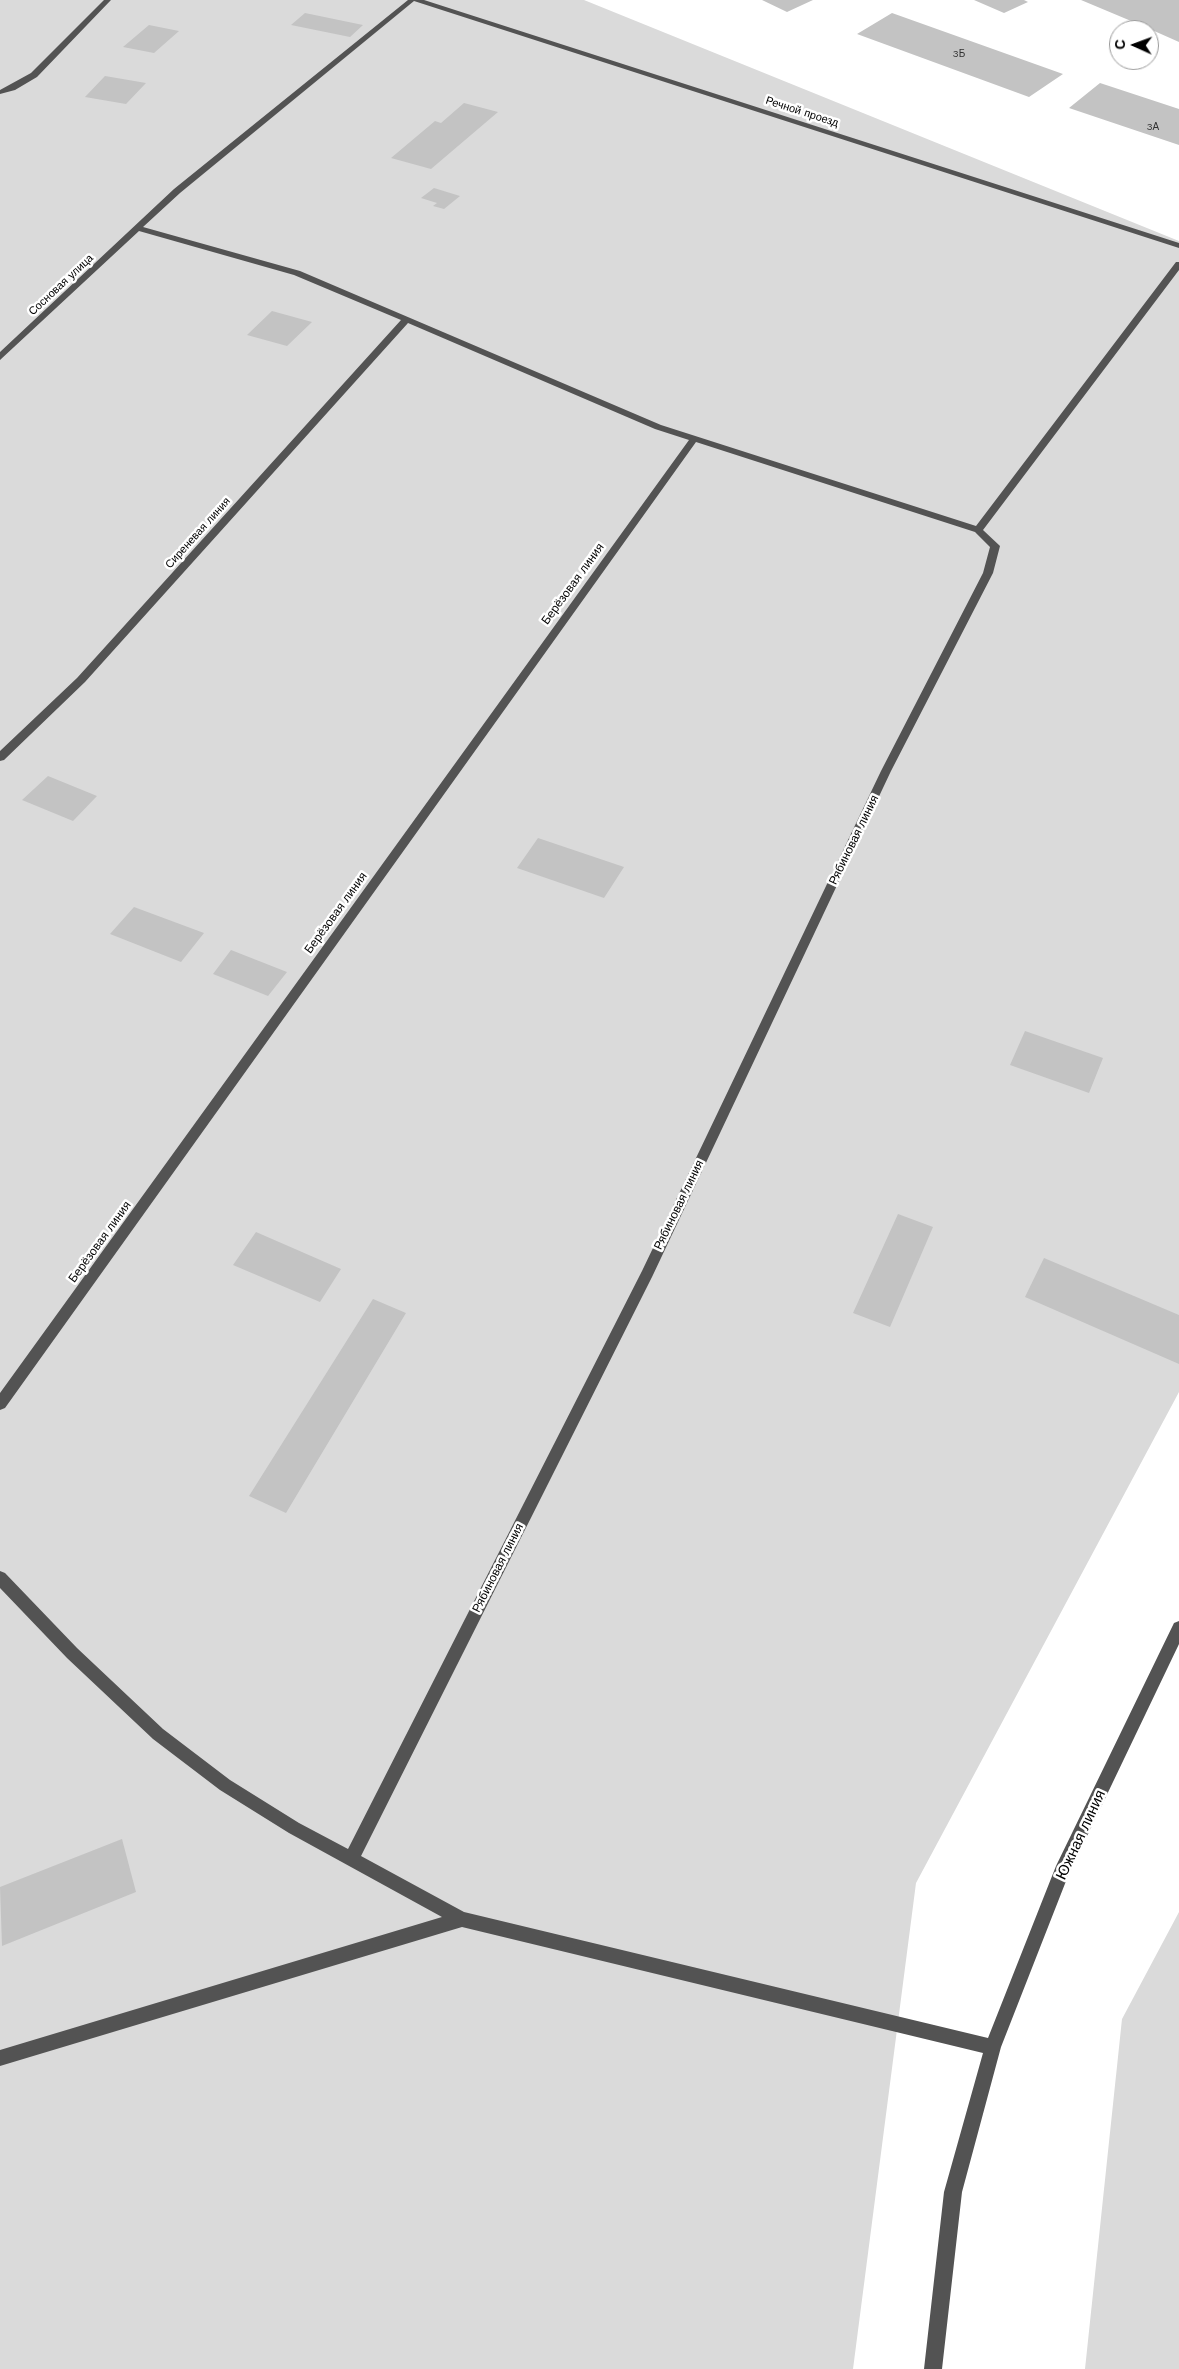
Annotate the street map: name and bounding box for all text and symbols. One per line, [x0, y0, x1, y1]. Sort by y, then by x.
north arrow [1109, 20, 1159, 70]
text: С [1112, 39, 1128, 50]
house number: 3Б [953, 48, 965, 60]
street label: Речной проезд [764, 94, 840, 130]
house number: 3А [1147, 121, 1159, 133]
street label: Сосновая улица [26, 252, 96, 318]
street label: Сиреневая линия [163, 495, 233, 571]
street label: Берёзовая линия [539, 541, 607, 627]
street label: Рябиновая линия [826, 793, 882, 887]
street label: Берёзовая линия [302, 870, 370, 956]
street label: Рябиновая линия [651, 1158, 707, 1252]
street label: Берёзовая линия [66, 1199, 134, 1285]
street label: Рябиновая линия [469, 1521, 527, 1615]
street label: Южная линия [1052, 1787, 1110, 1883]

